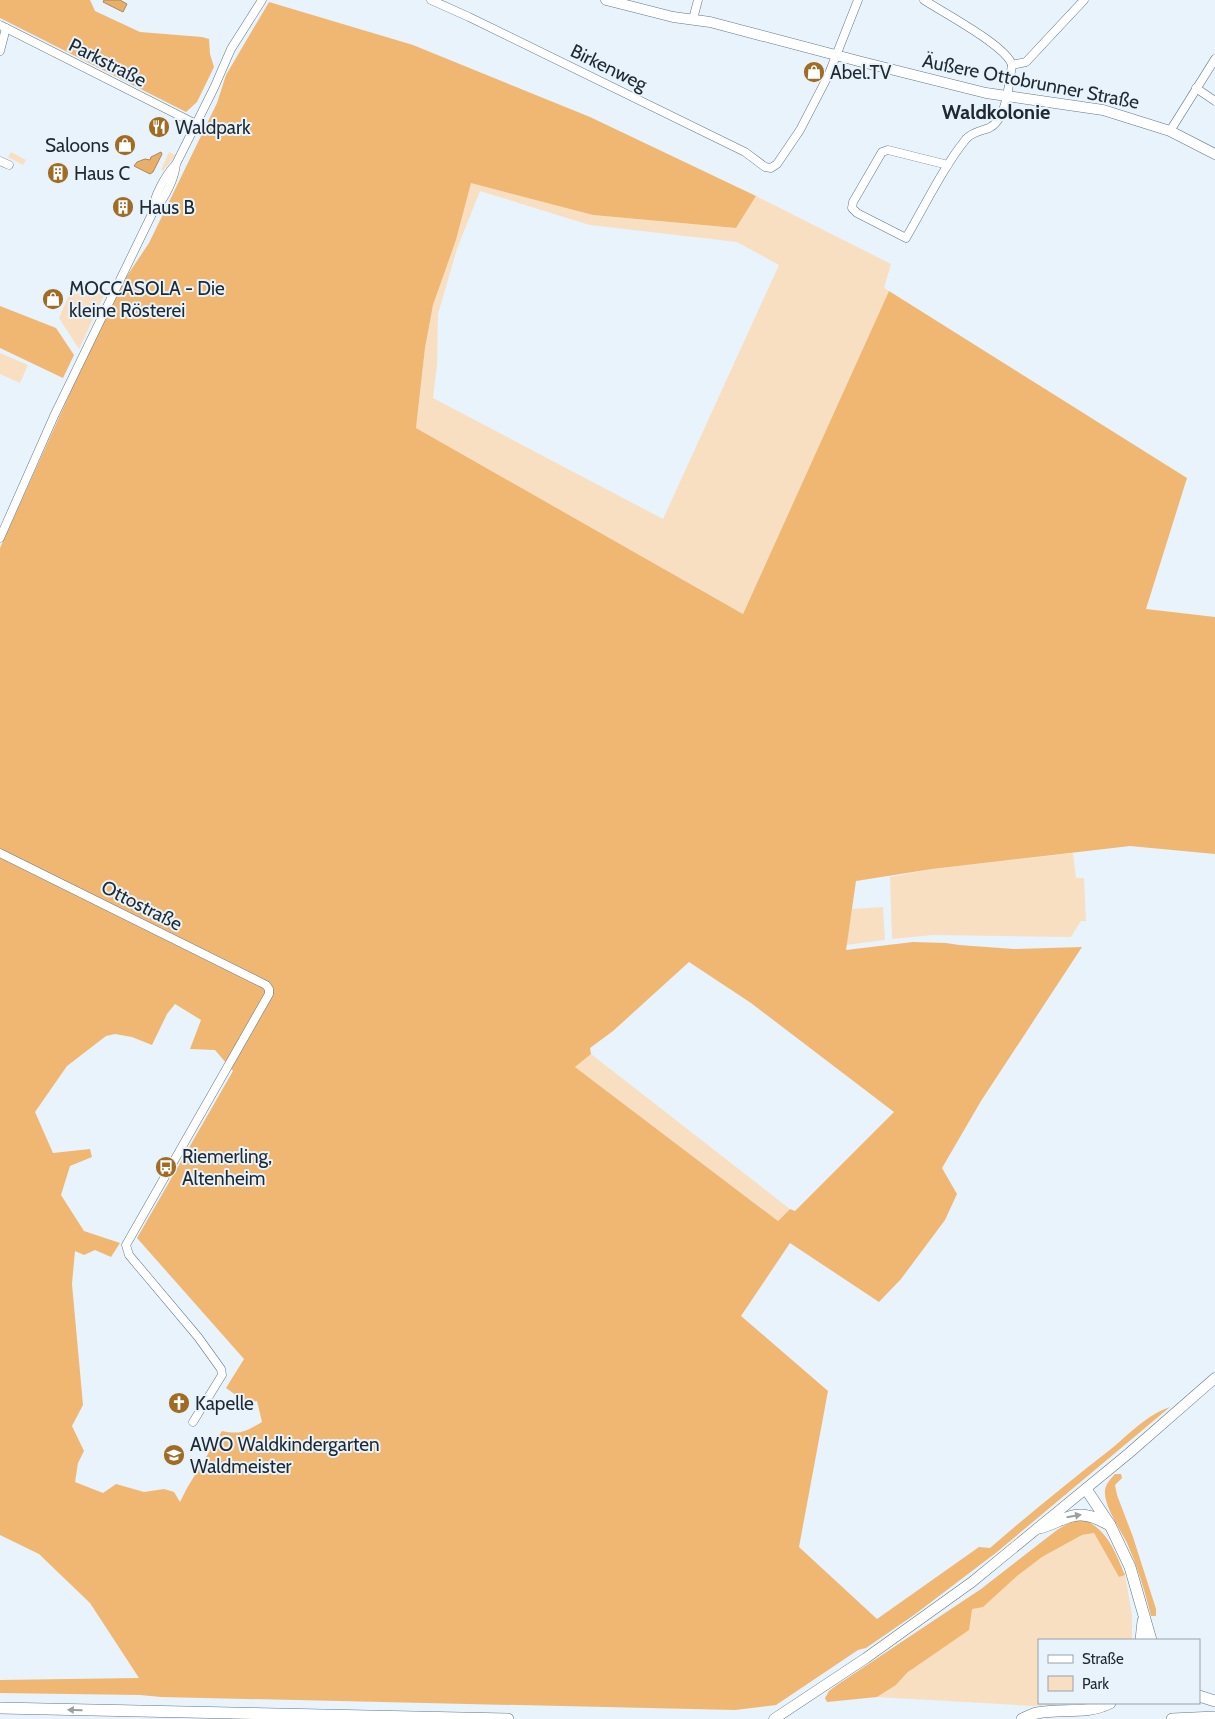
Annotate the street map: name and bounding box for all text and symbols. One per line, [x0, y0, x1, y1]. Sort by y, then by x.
street label: Parkstraße [65, 33, 151, 92]
street label: Birkenweg [567, 39, 651, 96]
street label: Äußere Ottobrunner Straße [921, 49, 1141, 114]
shop icon: Abel.TV [802, 60, 826, 84]
place label: Abel.TV [830, 61, 892, 84]
district label: Waldkolonie [942, 100, 1050, 124]
restaurant icon: Waldpark [147, 115, 171, 139]
place label: Waldpark [175, 116, 251, 139]
shop icon: Saloons [113, 133, 137, 157]
place label: Saloons [45, 134, 109, 157]
building icon: Haus C [46, 161, 70, 185]
place label: Haus C [74, 162, 130, 185]
building icon: Haus B [111, 195, 135, 219]
place label: Haus B [139, 196, 195, 219]
place label: MOCCASOLA - Die kleine Rösterei [69, 277, 225, 322]
shop icon: MOCCASOLA - Die kleine Rösterei [41, 287, 65, 311]
street label: Ottostraße [97, 875, 186, 936]
place label: Riemerling, Altenheim [182, 1145, 272, 1190]
bus stop icon: Riemerling, Altenheim [154, 1155, 178, 1179]
church icon: Kapelle [167, 1391, 191, 1415]
place label: Kapelle [195, 1392, 254, 1415]
place label: AWO Waldkindergarten Waldmeister [190, 1433, 380, 1478]
school or university icon: AWO Waldkindergarten Waldmeister [162, 1443, 186, 1467]
one-way arrow [1067, 1512, 1083, 1520]
legend [1038, 1639, 1200, 1704]
text: Straße [1082, 1650, 1124, 1668]
text: Park [1082, 1675, 1109, 1693]
one-way arrow [66, 1705, 82, 1713]

